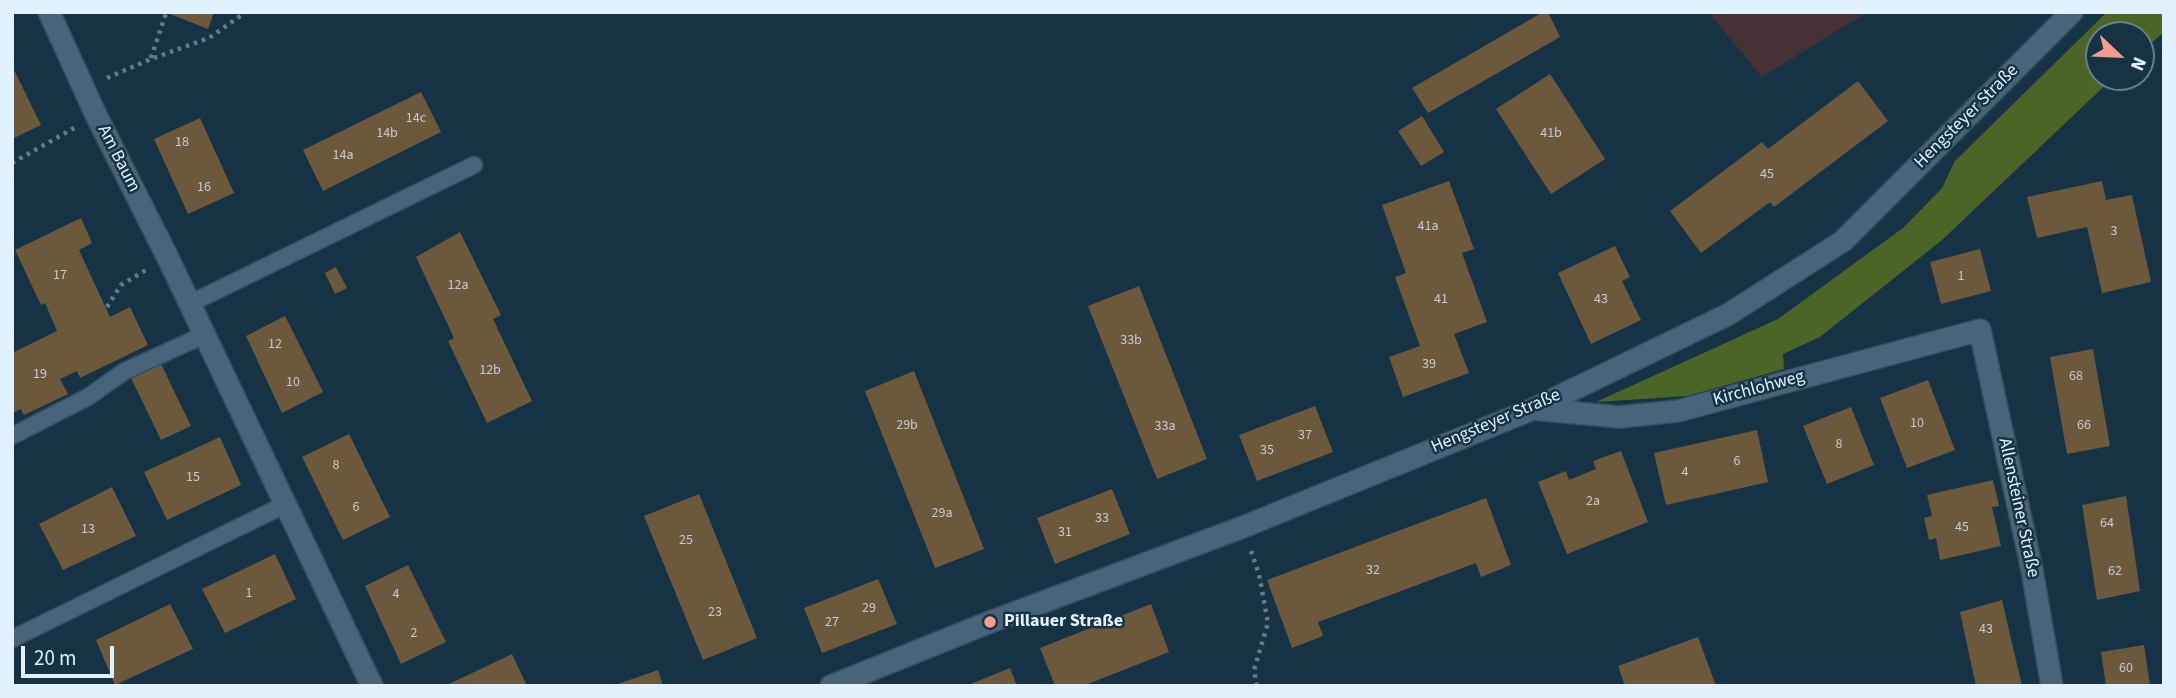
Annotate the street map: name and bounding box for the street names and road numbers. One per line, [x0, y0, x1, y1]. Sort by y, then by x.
street label: Hengsteyer Straße [1911, 61, 2023, 173]
street label: Am Baum [92, 122, 144, 196]
street label: Kirchlohweg [1711, 366, 1807, 412]
street label: Hengsteyer Straße [1428, 385, 1564, 459]
street label: Allensteiner Straße [1993, 436, 2043, 580]

